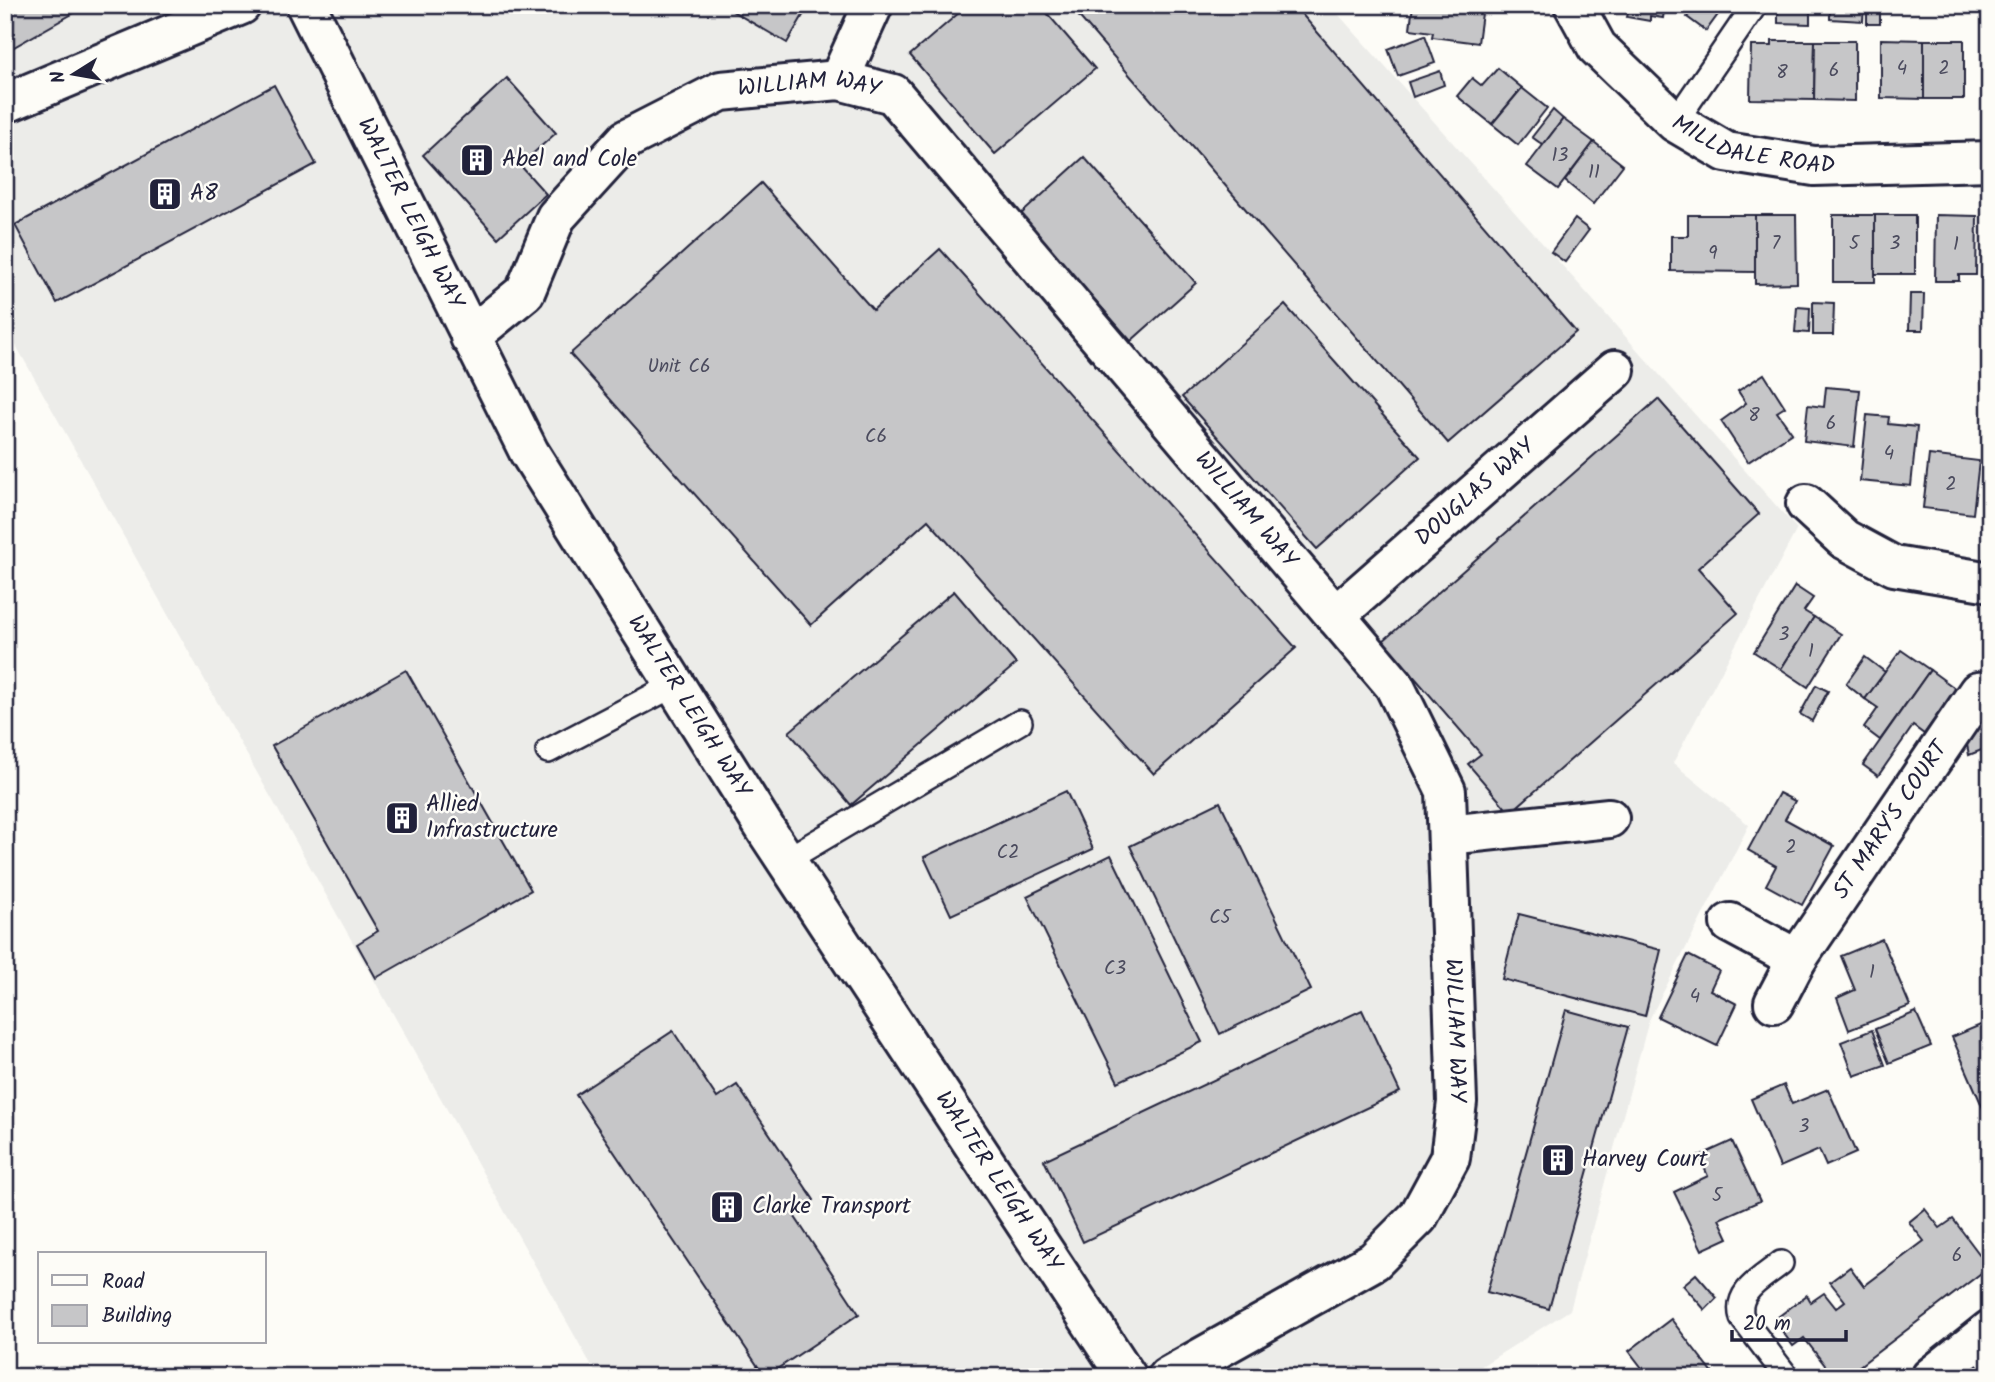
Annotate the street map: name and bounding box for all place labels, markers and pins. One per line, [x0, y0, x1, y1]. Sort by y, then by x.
building icon: Abel and Cole [458, 141, 496, 179]
place label: Abel and Cole [502, 142, 637, 178]
building icon: A8 [146, 175, 184, 213]
place label: A8 [190, 176, 218, 212]
place label: Allied Infrastructure [426, 787, 558, 849]
building icon: Allied Infrastructure [383, 799, 421, 837]
building icon: Harvey Court [1539, 1141, 1577, 1179]
place label: Harvey Court [1582, 1142, 1709, 1178]
building icon: Clarke Transport [708, 1188, 746, 1226]
place label: Clarke Transport [752, 1189, 912, 1225]

